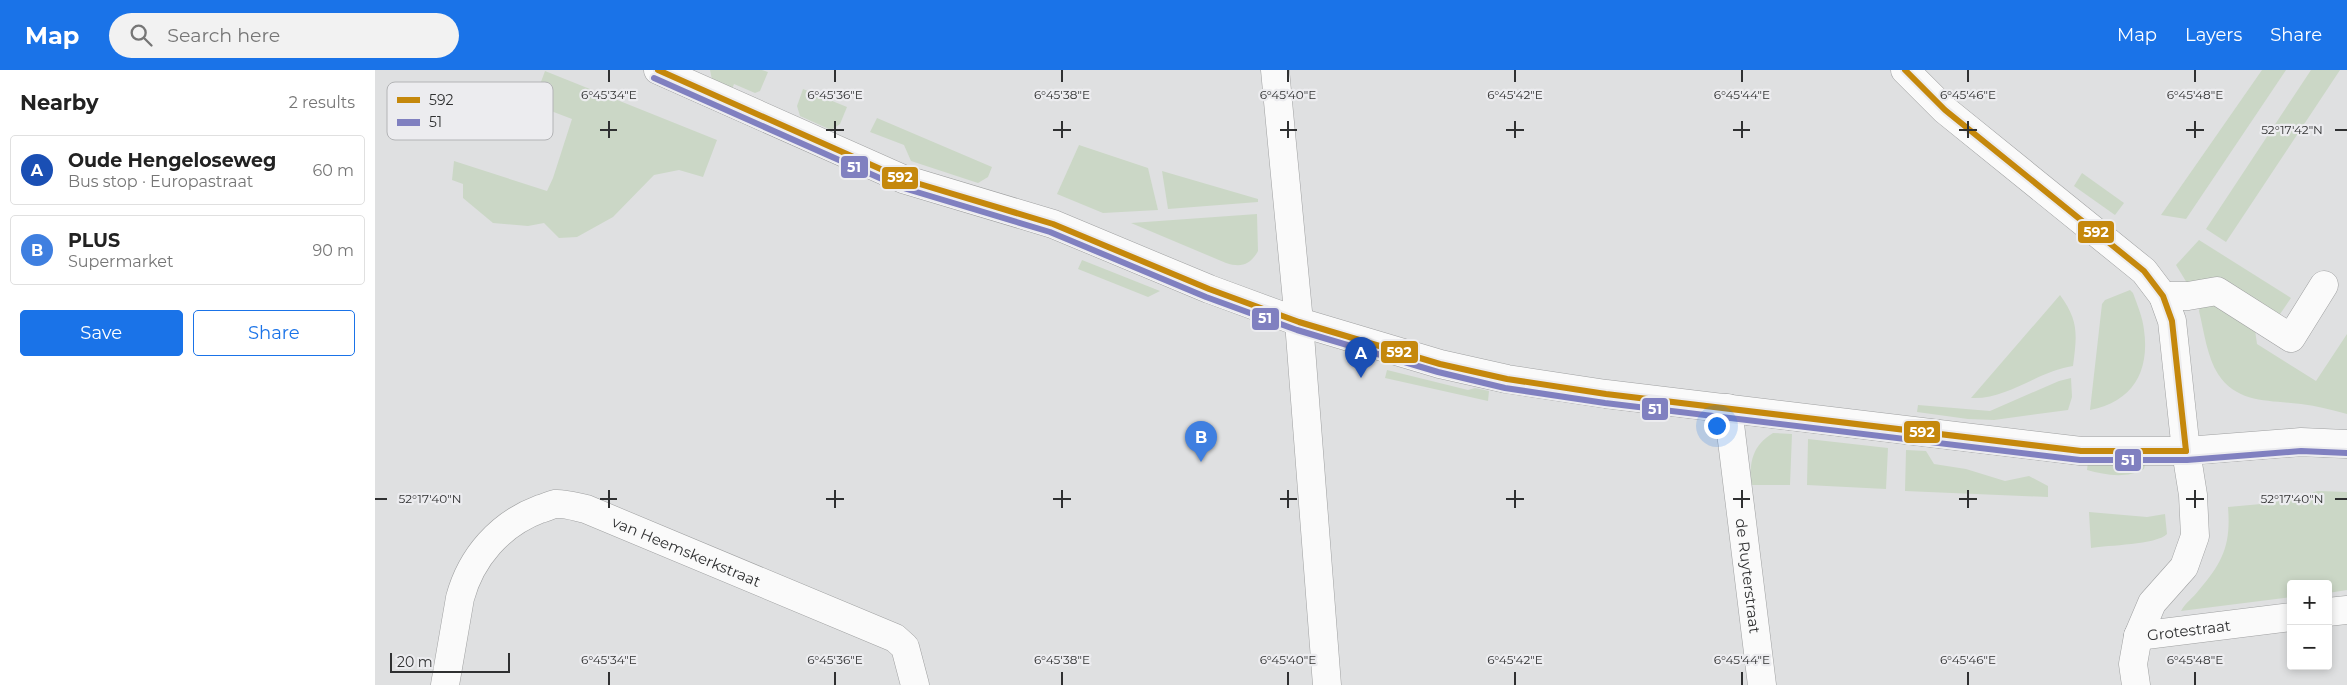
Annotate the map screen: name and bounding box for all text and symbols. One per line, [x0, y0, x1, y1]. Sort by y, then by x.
search box [109, 13, 459, 58]
text: Map [25, 21, 79, 50]
icon: search [127, 21, 155, 49]
text: Search here [167, 24, 280, 47]
text: Map [2117, 24, 2157, 46]
text: Layers [2185, 24, 2242, 46]
text: Share [2270, 24, 2322, 46]
legend [387, 82, 553, 140]
text: 6°45'34"E [581, 87, 637, 102]
text: 6°45'36"E [807, 87, 863, 102]
text: 6°45'38"E [1034, 87, 1090, 102]
text: 6°45'40"E [1260, 87, 1316, 102]
text: 6°45'42"E [1487, 87, 1543, 102]
text: 6°45'44"E [1714, 87, 1770, 102]
text: 6°45'46"E [1940, 87, 1996, 102]
text: 6°45'48"E [2167, 87, 2223, 102]
text: Nearby [20, 90, 99, 115]
text: 592 [429, 91, 453, 109]
text: 2 results [289, 93, 355, 112]
text: 51 [429, 113, 442, 131]
text: 52°17'42"N [2261, 122, 2323, 137]
text: Oude Hengeloseweg [68, 149, 276, 172]
line badge: 51 [840, 155, 869, 179]
text: 51 [847, 158, 861, 176]
text: A [31, 161, 43, 180]
text: 60 m [312, 161, 354, 180]
line badge: 592 [881, 166, 919, 190]
text: 592 [887, 168, 913, 186]
text: Bus stop · Europastraat [68, 172, 253, 191]
line badge: 592 [2077, 220, 2115, 244]
text: 592 [2083, 223, 2109, 241]
text: PLUS [68, 229, 120, 252]
text: B [31, 241, 43, 260]
text: 90 m [312, 241, 354, 260]
text: Supermarket [68, 252, 174, 271]
line badge: 51 [1251, 307, 1280, 331]
text: 51 [1258, 309, 1272, 327]
button: Save [20, 310, 183, 356]
button: Share [193, 310, 355, 356]
pin: A [1345, 337, 1377, 378]
line badge: 592 [1380, 340, 1419, 364]
text: 592 [1386, 343, 1412, 361]
line badge: 51 [1641, 397, 1669, 421]
text: 51 [1648, 400, 1662, 418]
your location [1704, 413, 1730, 439]
line badge: 592 [1903, 420, 1941, 444]
pin: B [1185, 421, 1217, 462]
text: 592 [1909, 423, 1935, 441]
line badge: 51 [2114, 448, 2142, 472]
text: 51 [2121, 451, 2135, 469]
text: 52°17'40"N [399, 491, 462, 506]
text: 52°17'40"N [2261, 491, 2324, 506]
street label: van Heemskerkstraat [609, 512, 764, 590]
street label: de Ruyterstraat [1732, 517, 1765, 634]
map controls [2287, 580, 2332, 670]
button: + [2287, 580, 2332, 625]
street label: Grotestraat [2146, 615, 2232, 644]
button: − [2287, 625, 2332, 670]
scale bar [390, 650, 510, 673]
text: 6°45'34"E [581, 652, 637, 667]
text: 6°45'36"E [807, 652, 863, 667]
text: 6°45'38"E [1034, 652, 1090, 667]
text: 6°45'40"E [1260, 652, 1316, 667]
text: 6°45'42"E [1487, 652, 1543, 667]
text: 6°45'44"E [1714, 652, 1770, 667]
text: 6°45'46"E [1940, 652, 1996, 667]
text: 6°45'48"E [2167, 652, 2223, 667]
text: 20 m [397, 653, 433, 671]

